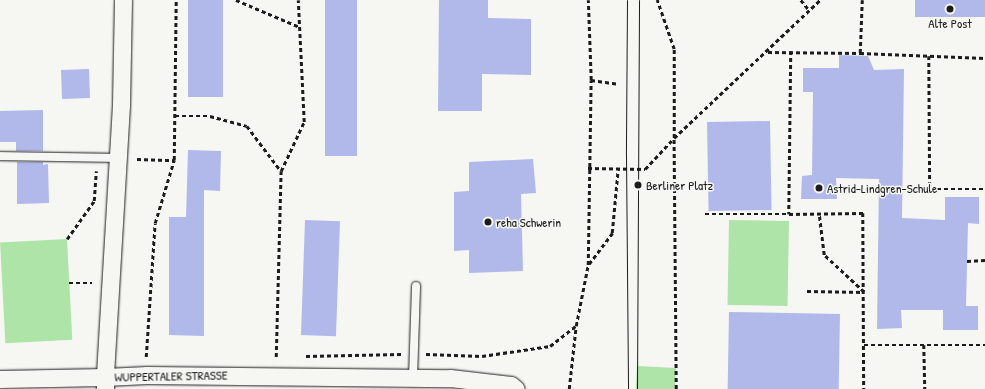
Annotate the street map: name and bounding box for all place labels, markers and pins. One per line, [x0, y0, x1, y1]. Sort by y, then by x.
marker: Alte Post [945, 4, 955, 14]
place label: Alte Post [928, 15, 972, 31]
place label: Berliner Platz [646, 177, 713, 193]
marker: Berliner Platz [633, 180, 643, 190]
place label: Astrid-Lindgren-Schule [827, 180, 937, 196]
marker: Astrid-Lindgren-Schule [814, 183, 824, 193]
place label: reha Schwerin [496, 214, 561, 230]
marker: reha Schwerin [483, 217, 493, 227]

